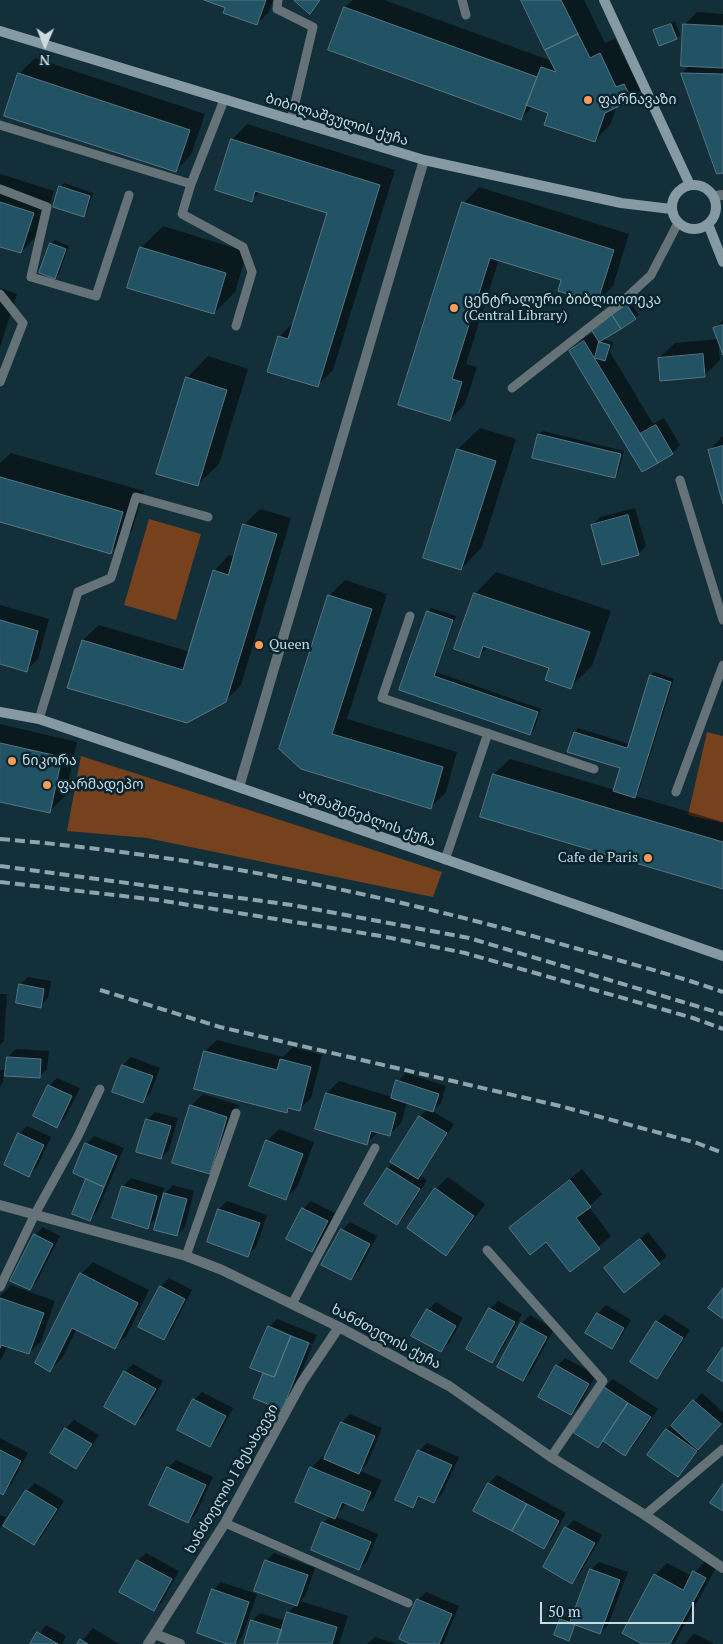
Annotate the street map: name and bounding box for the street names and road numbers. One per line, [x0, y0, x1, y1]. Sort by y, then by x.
street label: ბიბილაშვულის ქუჩა [263, 90, 411, 150]
street label: აღმაშენებლის ქუჩა [296, 785, 438, 851]
street label: ხანძთელის ქუჩა [328, 1301, 444, 1373]
street label: ხანძთელის I შესახვევი [182, 1401, 282, 1557]

